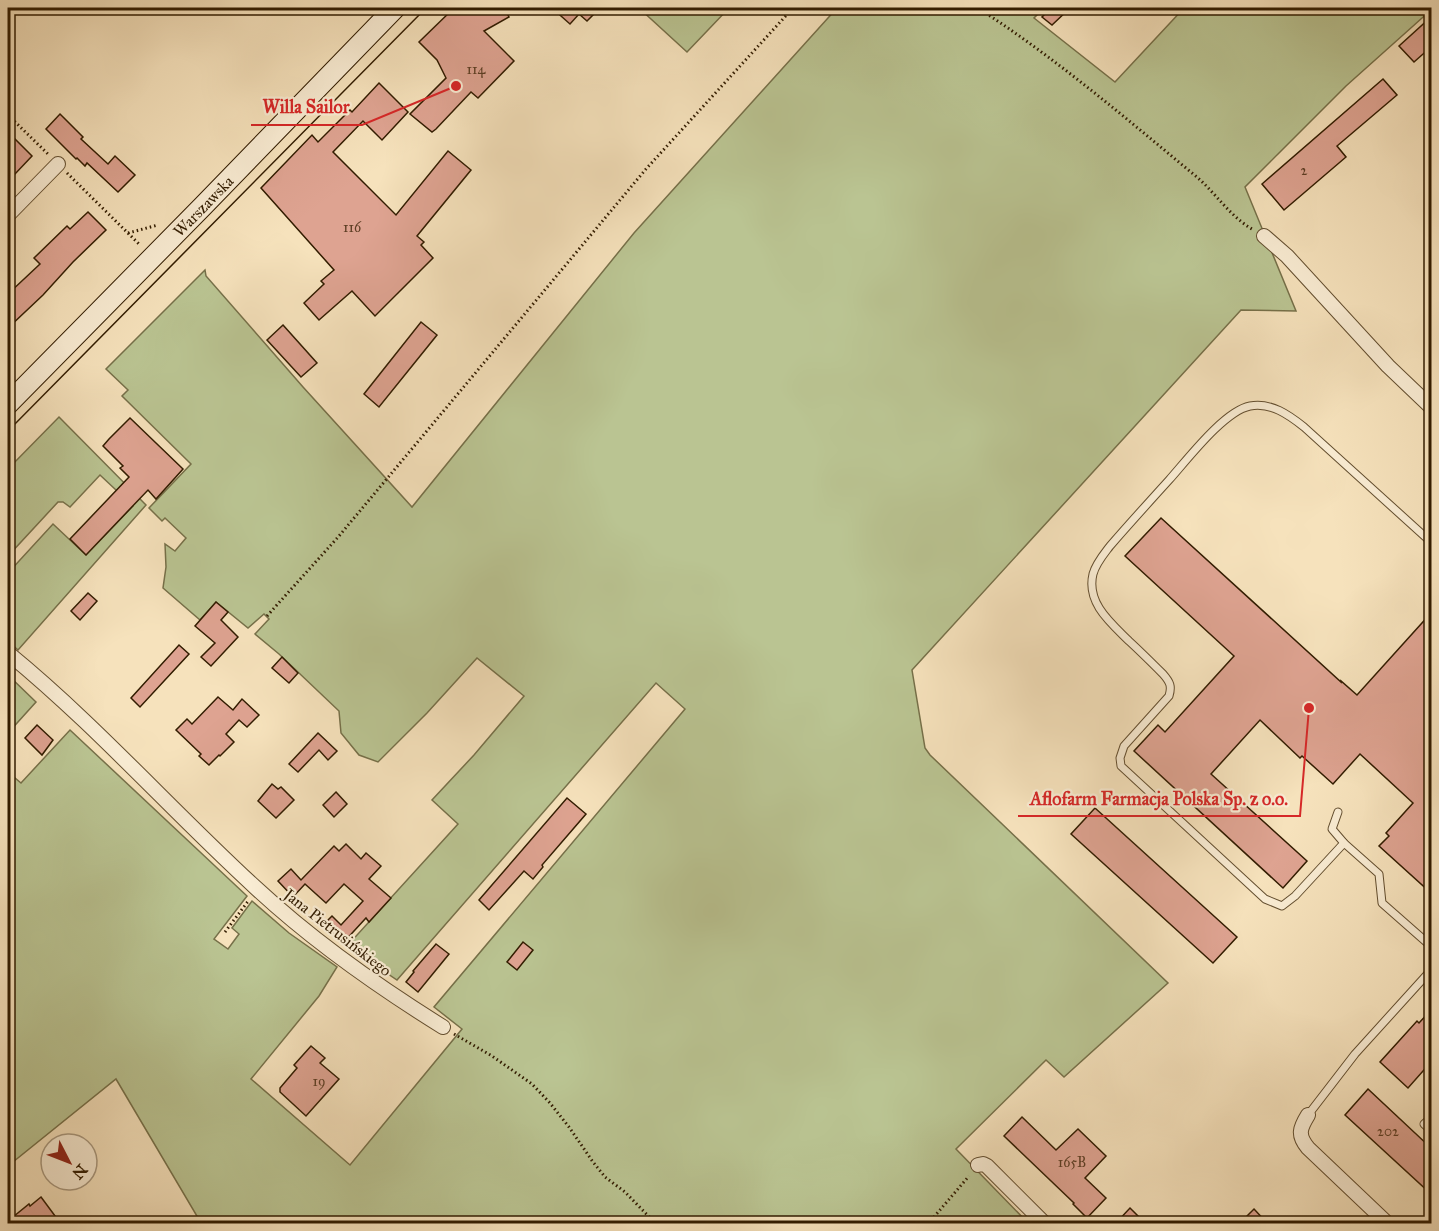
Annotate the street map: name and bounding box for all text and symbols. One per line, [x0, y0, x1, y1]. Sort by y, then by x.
house number: 114 [467, 61, 487, 78]
callout: Willa Sailor [251, 89, 362, 125]
text: Willa Sailor [263, 96, 351, 118]
house number: 2 [1301, 162, 1308, 179]
street label: Warszawska [169, 172, 237, 241]
house number: 116 [343, 219, 362, 236]
callout: Aflofarm Farmacja Polska Sp. z o.o. [1018, 780, 1300, 816]
text: Aflofarm Farmacja Polska Sp. z o.o. [1029, 788, 1288, 811]
street label: Jana Pietrusińskiego [278, 883, 395, 981]
house number: 19 [313, 1073, 325, 1090]
house number: 202 [1377, 1123, 1399, 1140]
north arrow [39, 1132, 99, 1192]
house number: 165B [1058, 1154, 1086, 1171]
text: N [68, 1160, 91, 1183]

